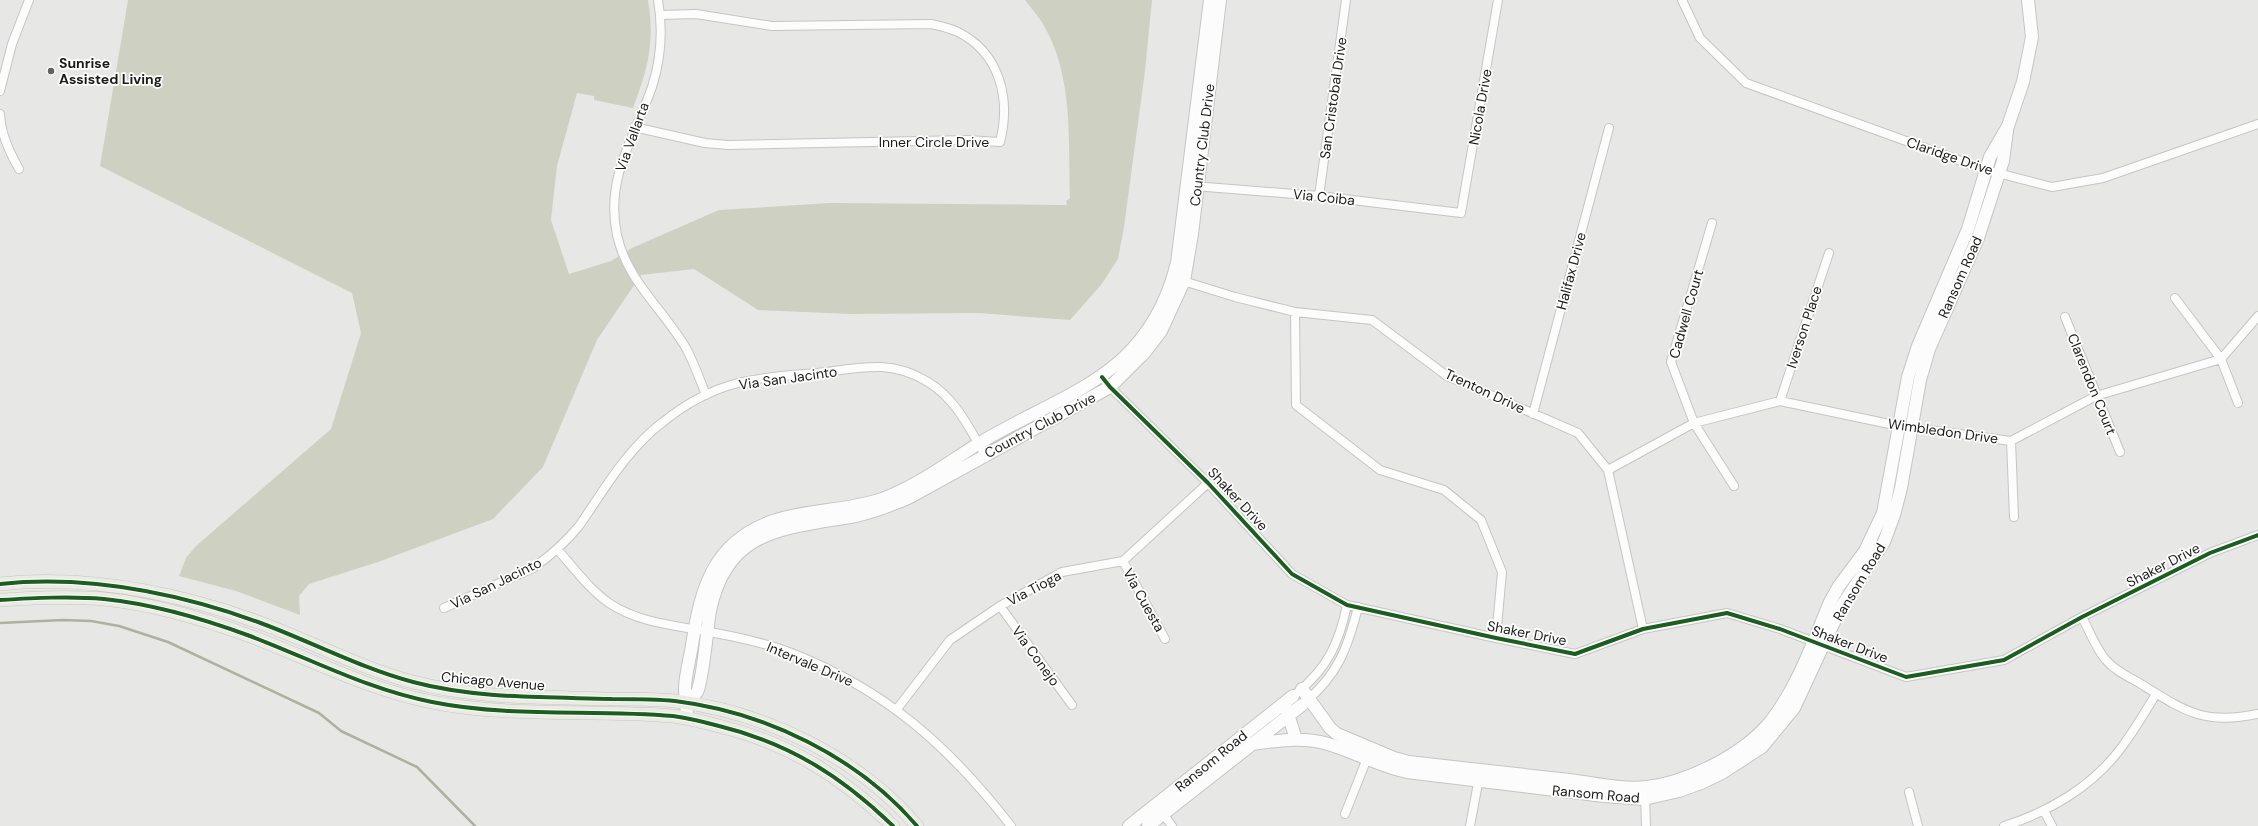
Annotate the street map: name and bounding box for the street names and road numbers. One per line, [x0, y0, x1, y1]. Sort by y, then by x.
street label: San Cristobal Drive [1316, 36, 1350, 160]
street label: Nicola Drive [1464, 68, 1496, 146]
street label: Country Club Drive [1186, 83, 1218, 207]
street label: Via Vallarta [611, 100, 653, 174]
street label: Inner Circle Drive [879, 133, 989, 151]
street label: Claridge Drive [1904, 133, 1996, 179]
street label: Via Coiba [1292, 185, 1356, 209]
street label: Halifax Drive [1552, 230, 1590, 312]
street label: Ransom Road [1934, 233, 1986, 321]
street label: Cadwell Court [1665, 267, 1707, 361]
street label: Iverson Place [1782, 284, 1826, 370]
street label: Clarendon Court [2064, 331, 2120, 437]
street label: Via San Jacinto [738, 362, 838, 394]
street label: Trenton Drive [1442, 365, 1528, 417]
street label: Country Club Drive [981, 388, 1099, 462]
street label: Wimbledon Drive [1887, 414, 1999, 448]
street label: Shaker Drive [1204, 463, 1272, 535]
street label: Shaker Drive [2123, 539, 2203, 591]
street label: Ransom Road [1829, 540, 1889, 624]
street label: Via San Jacinto [447, 553, 545, 613]
street label: Via Cuesta [1119, 565, 1169, 635]
street label: Via Tioga [1004, 566, 1064, 610]
street label: Shaker Drive [1486, 616, 1568, 650]
street label: Shaker Drive [1809, 621, 1891, 667]
street label: Via Conejo [1008, 622, 1064, 690]
street label: Intervale Drive [764, 638, 856, 690]
street label: Chicago Avenue [440, 667, 546, 695]
street label: Ransom Road [1171, 726, 1251, 796]
street label: Ransom Road [1551, 781, 1641, 807]

